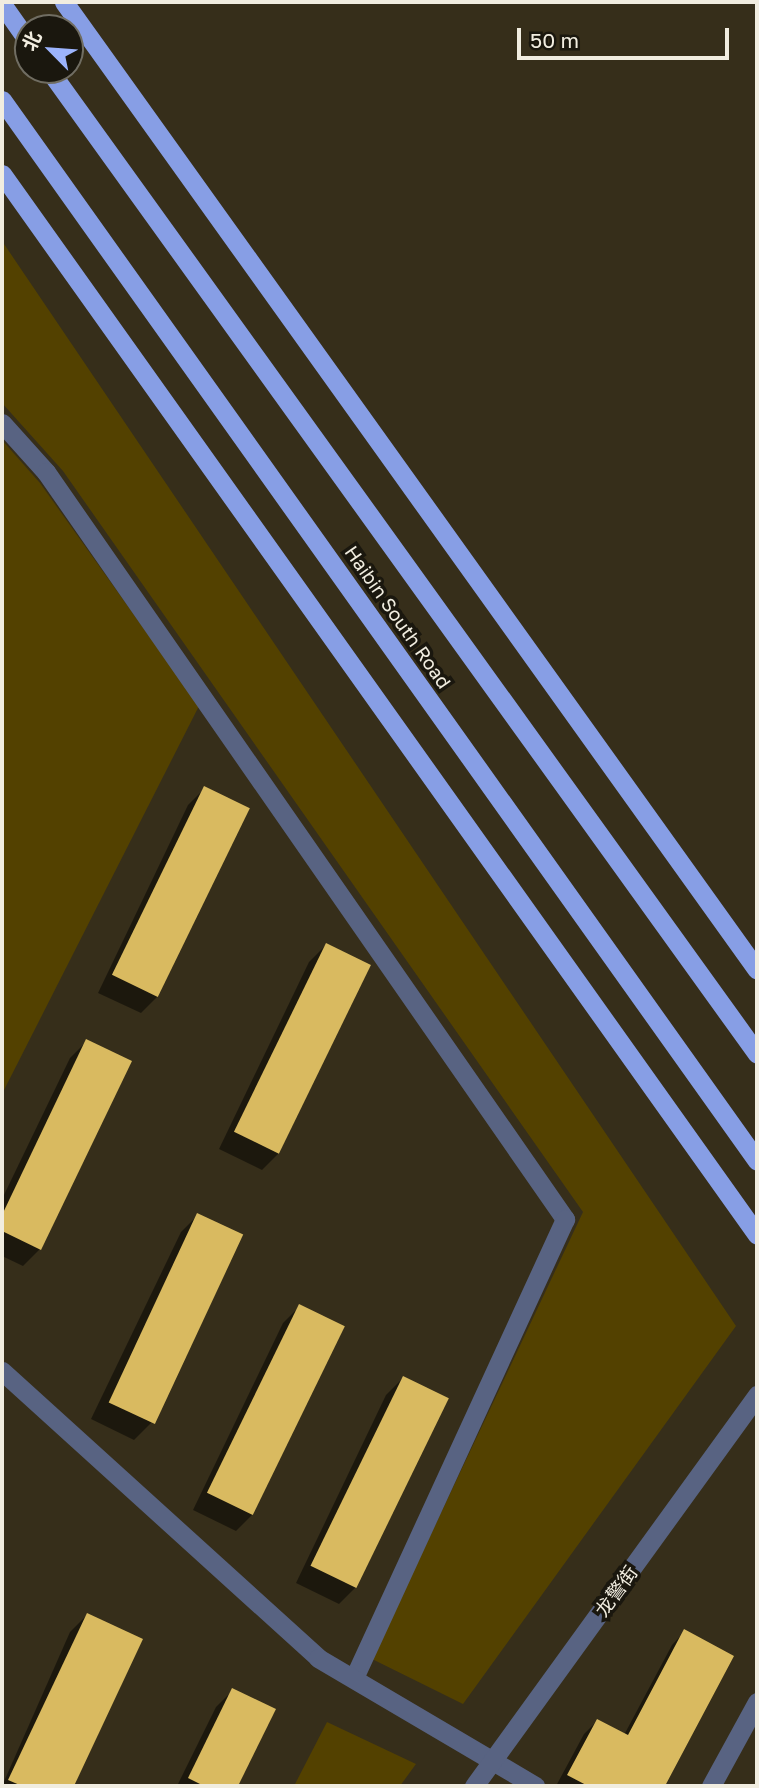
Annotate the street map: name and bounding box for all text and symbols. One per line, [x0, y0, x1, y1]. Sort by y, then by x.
north arrow [14, 14, 84, 84]
scale bar [521, 14, 733, 58]
text: 北 [17, 27, 46, 54]
text: 50 m [530, 27, 579, 53]
street label: Haibin South Road [340, 541, 456, 693]
street label: 龙警街 [590, 1561, 642, 1621]

